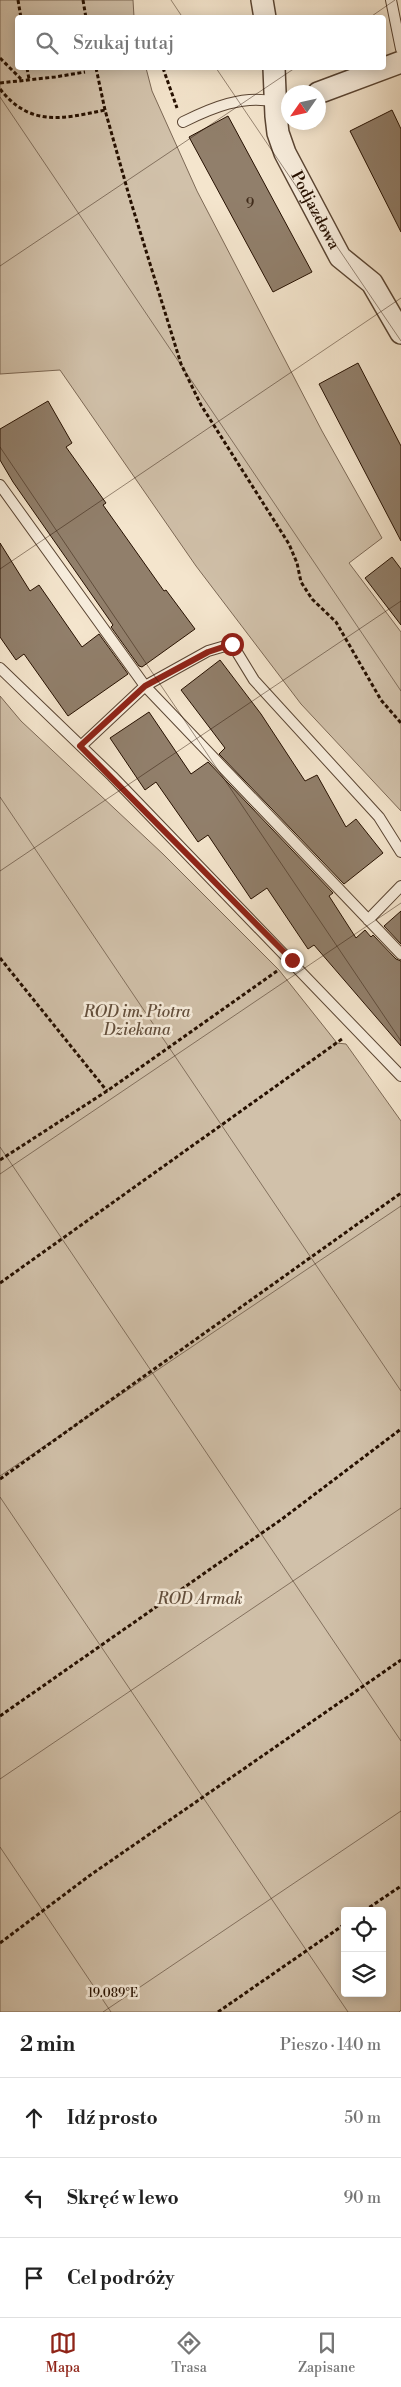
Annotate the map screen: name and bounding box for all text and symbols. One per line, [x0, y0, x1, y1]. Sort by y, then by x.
search box [15, 15, 386, 70]
icon: search [33, 29, 61, 57]
text: Szukaj tutaj [73, 31, 174, 55]
north arrow [281, 85, 326, 130]
street label: Podjazdowa [286, 167, 345, 254]
house number: 9 [246, 195, 254, 213]
route start [221, 633, 244, 656]
route end [281, 949, 304, 972]
park label: ROD im. Piotra Dziekana [83, 1002, 191, 1040]
park label: ROD Armak [156, 1589, 243, 1609]
map controls [341, 1907, 386, 1997]
button: locate [341, 1907, 386, 1952]
button: layers [341, 1952, 386, 1997]
text: 19.089°E [88, 1986, 138, 2001]
text: 2 min [20, 2032, 75, 2058]
text: Pieszo · 140 m [280, 2035, 381, 2055]
icon: ahead [20, 2104, 48, 2132]
text: Idź prosto [67, 2106, 158, 2130]
text: 50 m [344, 2108, 381, 2128]
icon: left [20, 2184, 48, 2212]
text: Skręć w lewo [67, 2186, 179, 2210]
text: 90 m [343, 2188, 381, 2208]
icon: arrive [20, 2264, 48, 2292]
text: Cel podróży [67, 2266, 174, 2290]
tab: Mapa [46, 2329, 80, 2377]
tab: Trasa [171, 2329, 207, 2377]
tab: Zapisane [298, 2329, 355, 2377]

